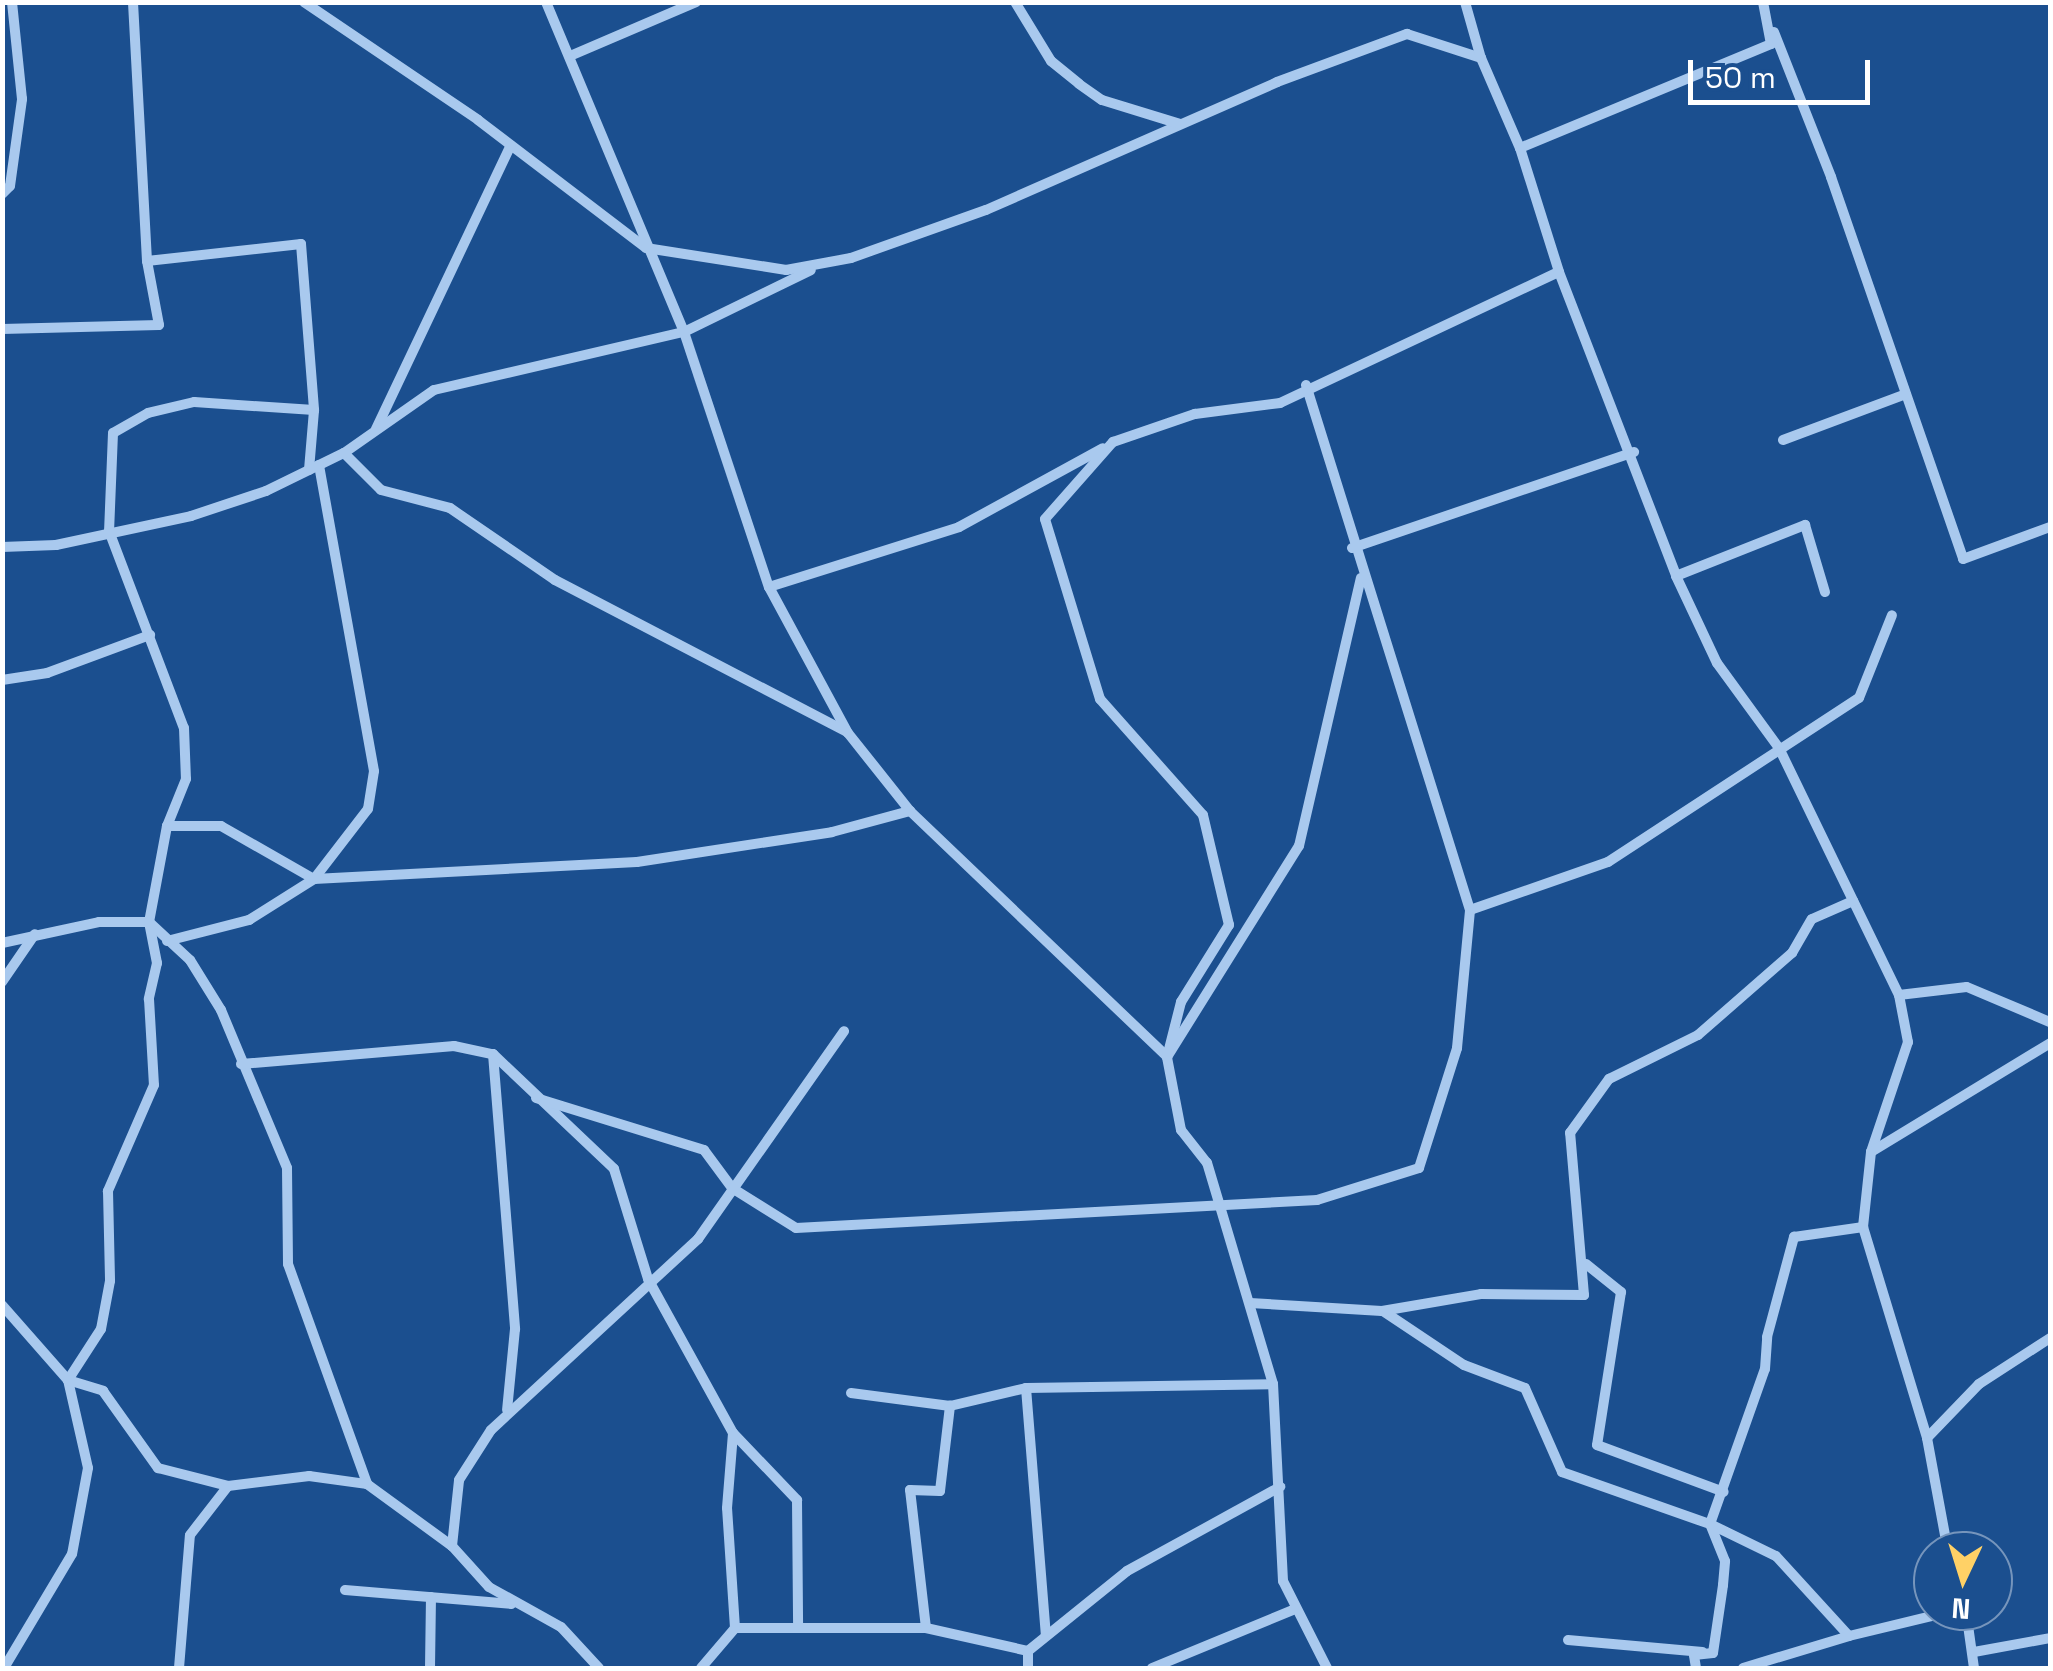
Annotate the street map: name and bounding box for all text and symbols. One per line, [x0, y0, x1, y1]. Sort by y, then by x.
scale bar [1693, 40, 1876, 102]
text: 50 m [1705, 58, 1776, 97]
north arrow [1913, 1531, 2013, 1631]
text: N [1950, 1590, 1972, 1628]

